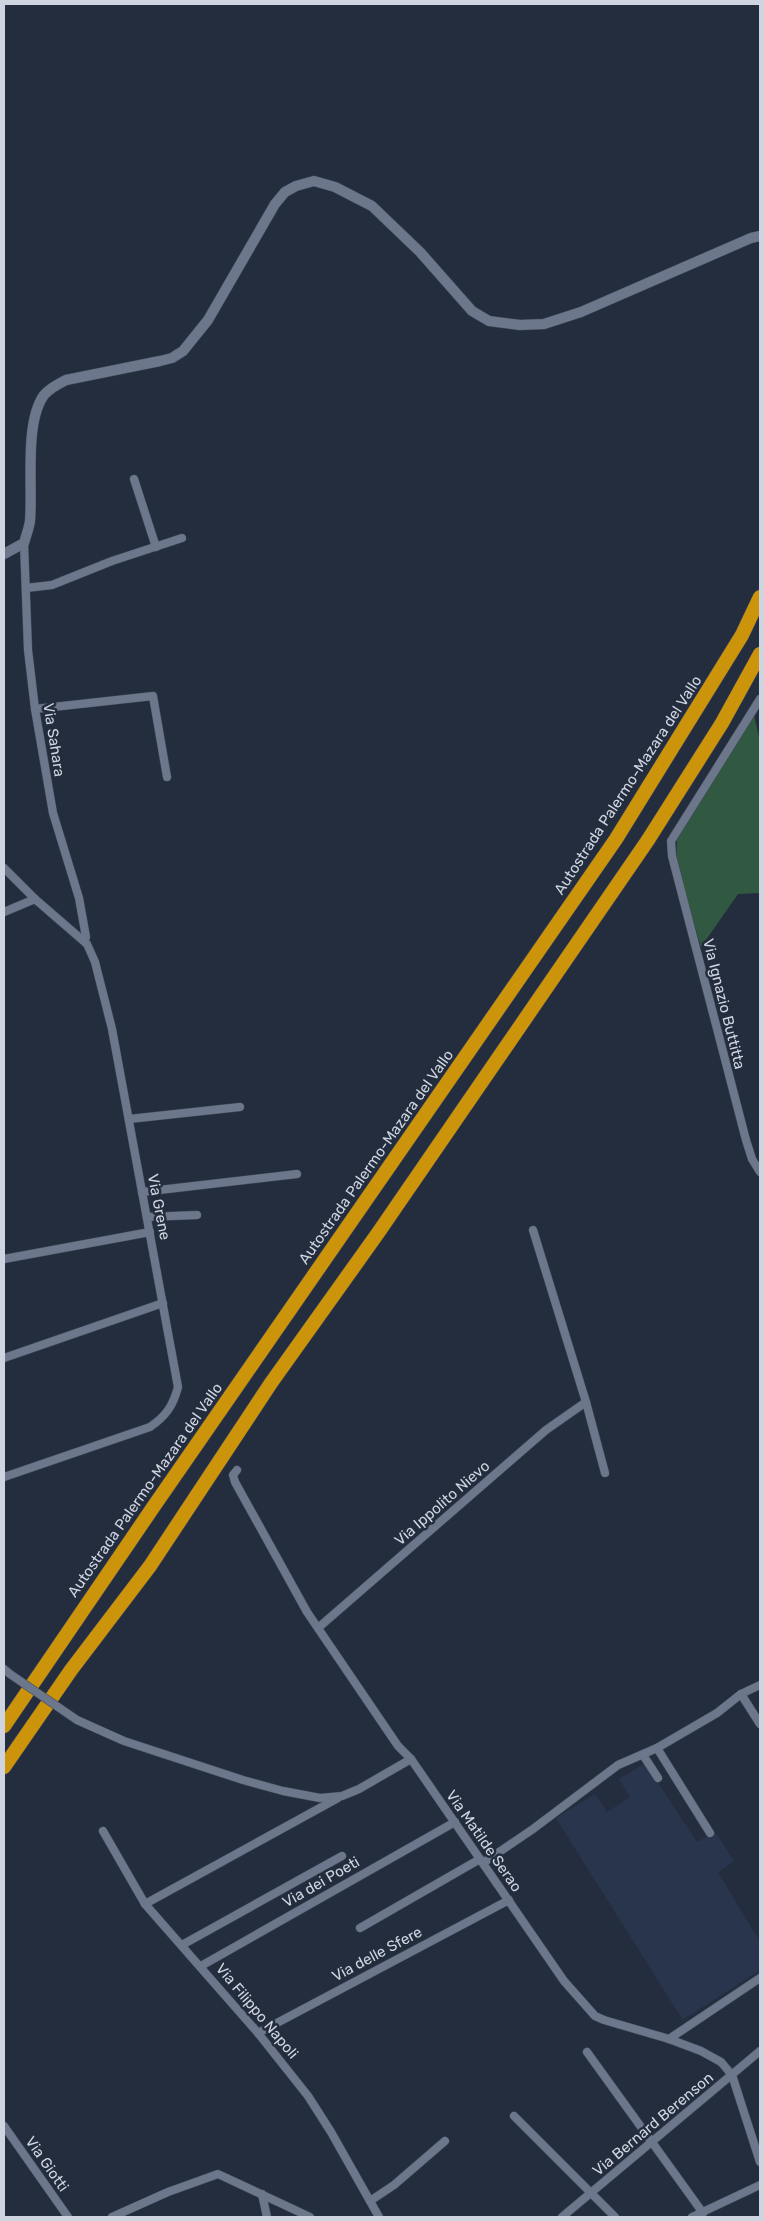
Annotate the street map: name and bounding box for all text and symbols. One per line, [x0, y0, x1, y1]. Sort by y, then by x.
street label: Autostrada Palermo-Mazara del Vallo [550, 672, 706, 898]
street label: Via Sahara [39, 702, 69, 778]
street label: Via Ignazio Buttitta [699, 937, 749, 1071]
street label: Autostrada Palermo-Mazara del Vallo [295, 1046, 457, 1268]
street label: Via Grene [144, 1172, 174, 1242]
street label: Autostrada Palermo-Mazara del Vallo [64, 1379, 226, 1601]
street label: Via Ippolito Nievo [391, 1457, 493, 1549]
street label: Via Matilde Serao [442, 1787, 526, 1895]
street label: Via dei Poeti [279, 1853, 363, 1911]
street label: Via delle Sfere [329, 1923, 425, 1985]
street label: Via Filippo Napoli [212, 1960, 302, 2062]
street label: Via Bernard Berenson [589, 2068, 717, 2180]
street label: Via Giotti [22, 2133, 72, 2195]

